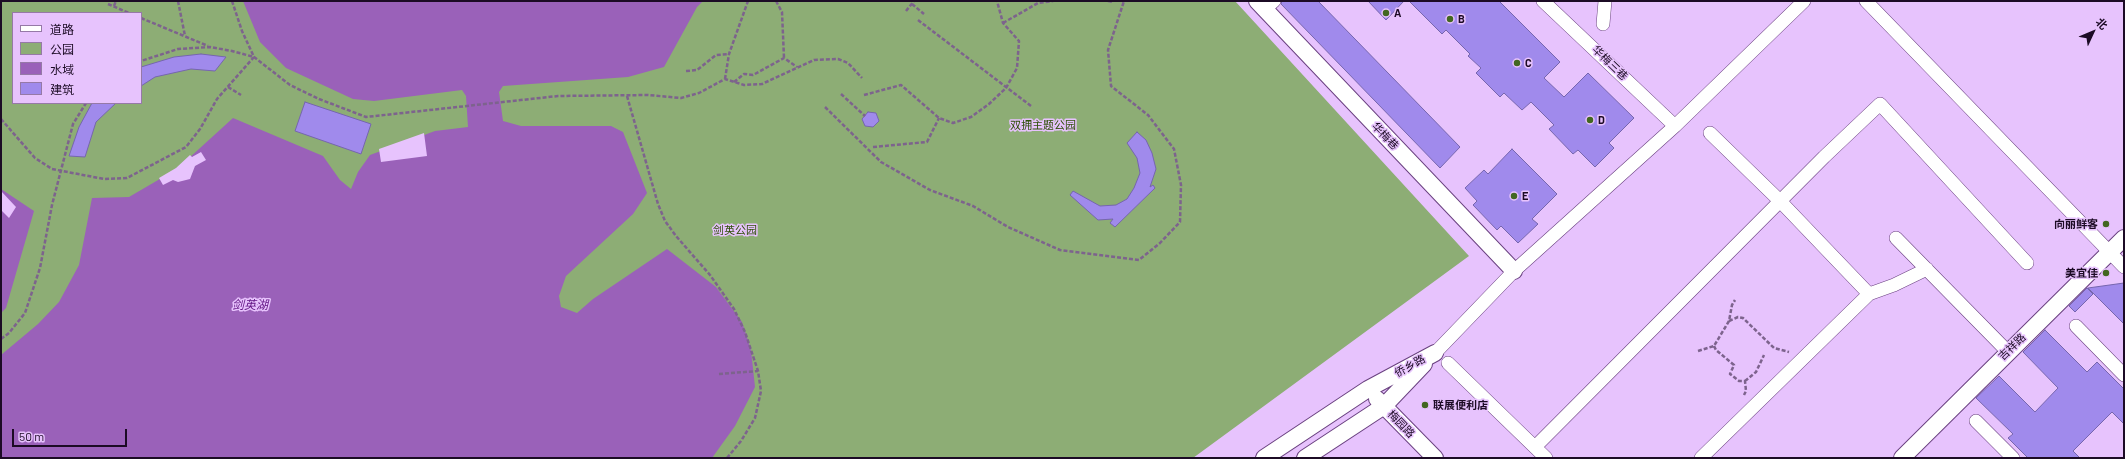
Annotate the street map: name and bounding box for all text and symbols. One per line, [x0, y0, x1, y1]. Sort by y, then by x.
place label: A [1394, 6, 1401, 20]
marker: A [1381, 8, 1391, 18]
legend [12, 12, 142, 104]
place label: B [1458, 12, 1465, 26]
north arrow [2073, 12, 2113, 52]
marker: B [1445, 14, 1455, 24]
text: 北 [2093, 15, 2110, 32]
text: 道路 [50, 22, 74, 36]
text: 公园 [50, 42, 74, 56]
street label: 华梅三巷 [1590, 43, 1630, 83]
place label: C [1525, 56, 1532, 70]
marker: C [1512, 58, 1522, 68]
text: 水域 [50, 62, 74, 76]
text: 建筑 [50, 82, 74, 96]
place label: D [1598, 113, 1605, 127]
marker: D [1585, 115, 1595, 125]
park label: 双拥主题公园 [1010, 118, 1076, 132]
street label: 华梅巷 [1369, 120, 1401, 152]
place label: E [1522, 189, 1528, 203]
marker: E [1509, 191, 1519, 201]
place label: 向丽鲜客 [2054, 217, 2098, 231]
marker: 向丽鲜客 [2101, 219, 2111, 229]
park label: 剑英公园 [713, 223, 757, 237]
place label: 美宜佳 [2065, 266, 2098, 280]
marker: 美宜佳 [2101, 268, 2111, 278]
water label: 剑英湖 [232, 298, 268, 312]
street label: 吉祥路 [1996, 331, 2028, 363]
street label: 侨乡路 [1392, 352, 1428, 380]
place label: 联展便利店 [1433, 398, 1488, 412]
marker: 联展便利店 [1420, 400, 1430, 410]
street label: 梅园路 [1385, 408, 1417, 440]
scale bar [14, 421, 129, 447]
text: 50 m [19, 429, 44, 443]

